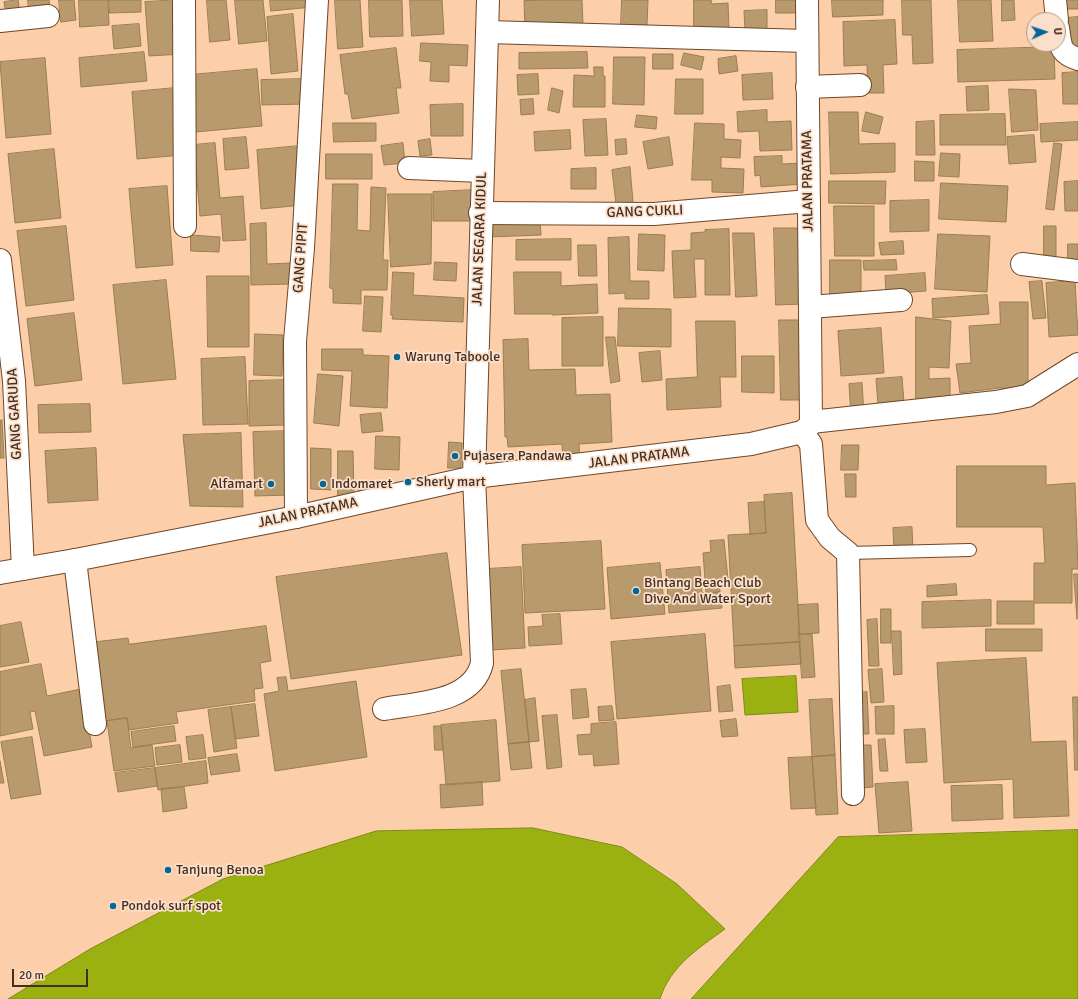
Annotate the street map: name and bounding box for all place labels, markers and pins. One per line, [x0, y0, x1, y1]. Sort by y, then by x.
place label: Warung Taboole [405, 349, 500, 365]
marker: Warung Taboole [392, 352, 402, 362]
place label: Pujasera Pandawa [463, 448, 572, 464]
marker: Pujasera Pandawa [450, 451, 460, 461]
place label: Sherly mart [416, 474, 486, 490]
place label: Alfamart [210, 476, 263, 492]
place label: Indomaret [331, 476, 392, 492]
marker: Sherly mart [403, 477, 413, 487]
marker: Alfamart [266, 479, 276, 489]
marker: Indomaret [318, 479, 328, 489]
place label: Bintang Beach Club Dive And Water Sport [644, 575, 771, 608]
marker: Bintang Beach Club Dive And Water Sport [631, 586, 641, 596]
place label: Tanjung Benoa [176, 862, 264, 878]
marker: Tanjung Benoa [163, 865, 173, 875]
place label: Pondok surf spot [121, 898, 221, 914]
marker: Pondok surf spot [108, 901, 118, 911]

